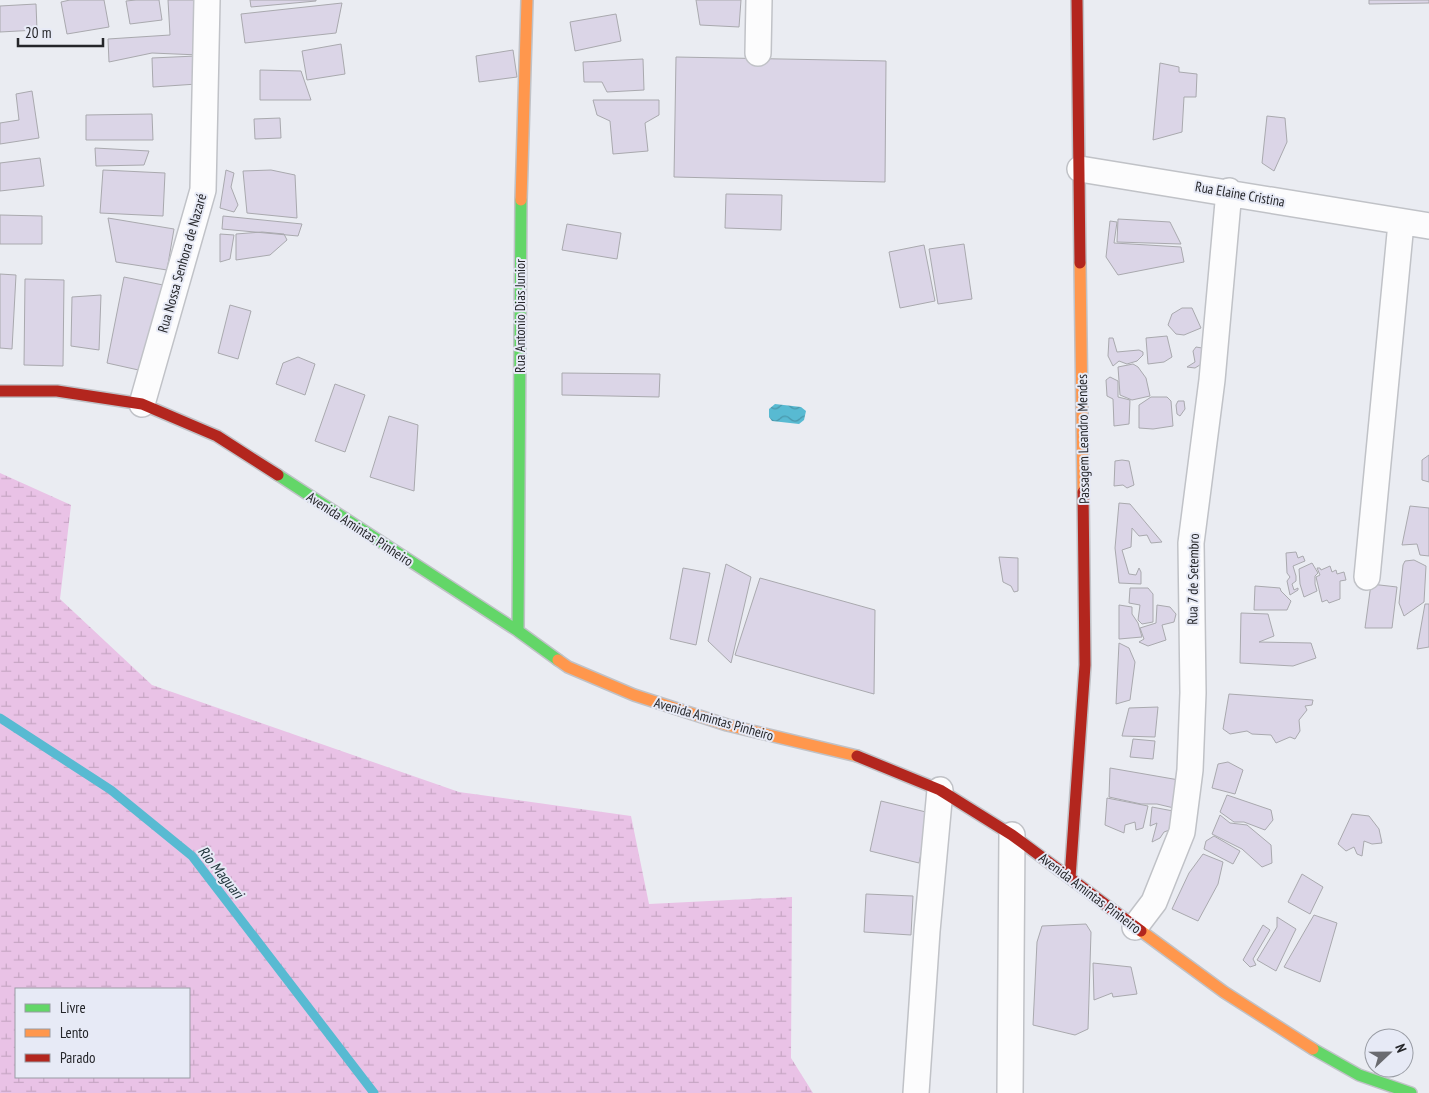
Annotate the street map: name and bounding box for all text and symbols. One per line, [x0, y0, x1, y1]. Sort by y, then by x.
scale bar [18, 15, 102, 47]
text: 20 m [25, 23, 51, 42]
street label: Rua Elaine Cristina [1194, 177, 1286, 211]
street label: Rua Nossa Senhora de Nazaré [154, 191, 211, 335]
street label: Rua Antonio Dias Junior [511, 259, 529, 373]
street label: Passagem Leandro Mendes [1073, 374, 1093, 504]
street label: Avenida Amintas Pinheiro [303, 488, 417, 570]
street label: Rua 7 de Setembro [1183, 533, 1203, 625]
street label: Avenida Amintas Pinheiro [652, 693, 776, 745]
water label: Rio Maguari [194, 842, 249, 903]
street label: Avenida Amintas Pinheiro [1035, 849, 1145, 937]
legend [15, 988, 190, 1078]
text: Livre [60, 998, 86, 1017]
text: Lento [60, 1023, 89, 1042]
north arrow [1364, 1028, 1414, 1078]
text: N [1391, 1041, 1411, 1055]
text: Parado [60, 1048, 95, 1067]

